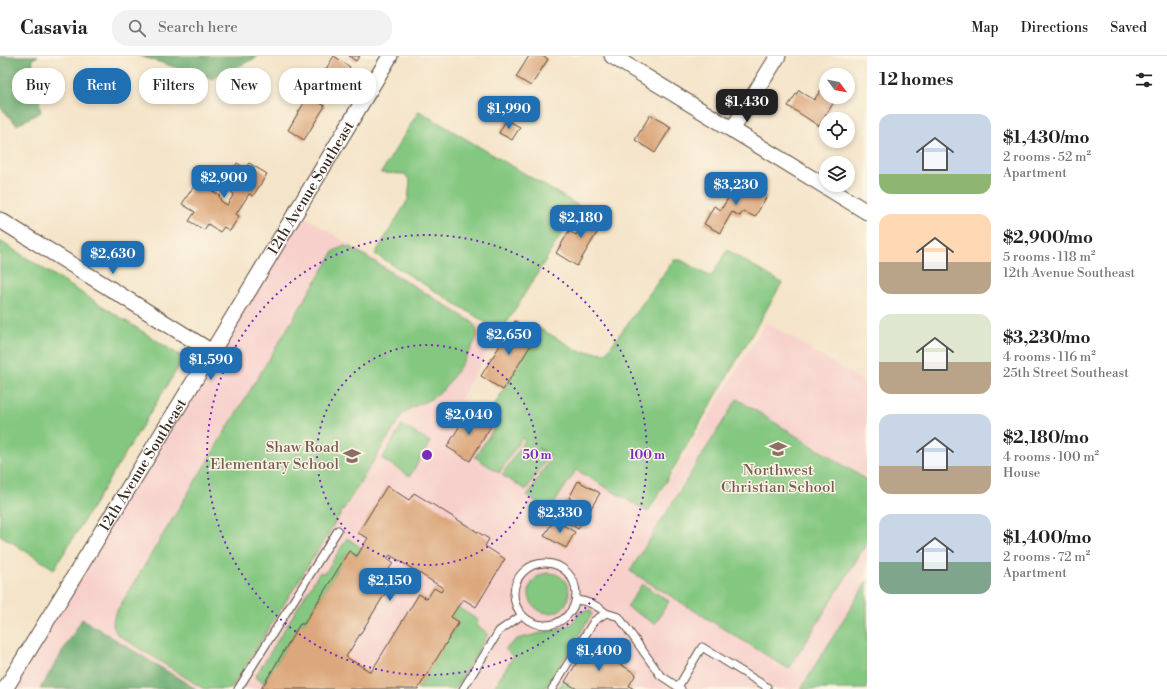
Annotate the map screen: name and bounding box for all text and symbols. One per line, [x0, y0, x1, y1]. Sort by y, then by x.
search box [112, 10, 392, 46]
text: Casavia [20, 16, 88, 40]
icon: search [126, 17, 148, 39]
text: Search here [158, 18, 238, 37]
text: Map [971, 19, 999, 37]
text: Directions [1021, 19, 1088, 37]
text: Saved [1110, 19, 1147, 37]
chip: Buy [12, 68, 65, 104]
chip: Rent [73, 68, 131, 104]
chip: Filters [139, 68, 208, 104]
chip: New [216, 68, 271, 104]
chip: Apartment [279, 68, 376, 104]
north arrow [819, 68, 855, 104]
map controls [819, 68, 855, 192]
text: 12 homes [879, 69, 953, 91]
icon: filters [1133, 69, 1155, 91]
pin: $1,430 [714, 89, 780, 123]
text: $1,430 [725, 94, 769, 110]
pin: $1,990 [476, 96, 542, 130]
text: $1,990 [487, 101, 531, 117]
button: locate [819, 112, 855, 148]
street label: 12th Avenue Southeast [263, 117, 359, 258]
text: $1,430/mo [1003, 127, 1089, 149]
icon: home [911, 130, 959, 178]
text: 2 rooms · 52 m² [1003, 149, 1091, 165]
button: layers [819, 156, 855, 192]
pin: $2,900 [191, 165, 257, 199]
text: Apartment [1003, 165, 1067, 181]
text: $2,900 [201, 170, 247, 186]
pin: $3,230 [703, 172, 769, 206]
text: $3,230 [714, 177, 758, 193]
pin: $2,180 [548, 205, 614, 239]
text: $2,180 [559, 210, 603, 226]
text: $2,900/mo [1003, 227, 1093, 249]
icon: home [911, 230, 959, 278]
pin: $2,630 [80, 241, 146, 275]
text: $2,630 [90, 246, 136, 262]
text: 5 rooms · 118 m² [1003, 249, 1095, 265]
text: 12th Avenue Southeast [1003, 265, 1135, 281]
pin: $2,650 [476, 322, 542, 356]
text: $2,650 [486, 327, 532, 343]
text: $3,230/mo [1003, 327, 1091, 349]
icon: home [911, 330, 959, 378]
pin: $1,590 [178, 347, 244, 381]
text: 4 rooms · 116 m² [1003, 349, 1096, 365]
text: $1,590 [189, 352, 233, 368]
text: 25th Street Southeast [1003, 365, 1129, 381]
street label: 12th Avenue Southeast [95, 394, 191, 535]
pin: $2,040 [436, 402, 502, 436]
text: $2,040 [445, 407, 493, 423]
text: $2,180/mo [1003, 427, 1089, 449]
icon: home [911, 430, 959, 478]
place label: Shaw Road Elementary School [210, 438, 340, 474]
school or university icon: Northwest Christian School [768, 439, 788, 459]
school or university icon: Shaw Road Elementary School [342, 446, 362, 466]
centre of rings [420, 448, 434, 462]
text: 50 m [522, 448, 552, 463]
text: 100 m [629, 448, 665, 463]
text: 4 rooms · 100 m² [1003, 449, 1099, 465]
place label: Northwest Christian School [721, 461, 835, 497]
text: House [1003, 465, 1040, 481]
pin: $2,330 [527, 500, 593, 534]
text: $2,330 [538, 505, 582, 521]
text: $1,400/mo [1003, 527, 1092, 549]
icon: home [911, 530, 959, 578]
text: 2 rooms · 72 m² [1003, 549, 1090, 565]
text: Apartment [1003, 565, 1067, 581]
pin: $2,150 [357, 568, 423, 602]
text: $2,150 [368, 573, 412, 589]
pin: $1,400 [566, 638, 632, 672]
text: $1,400 [576, 643, 622, 659]

